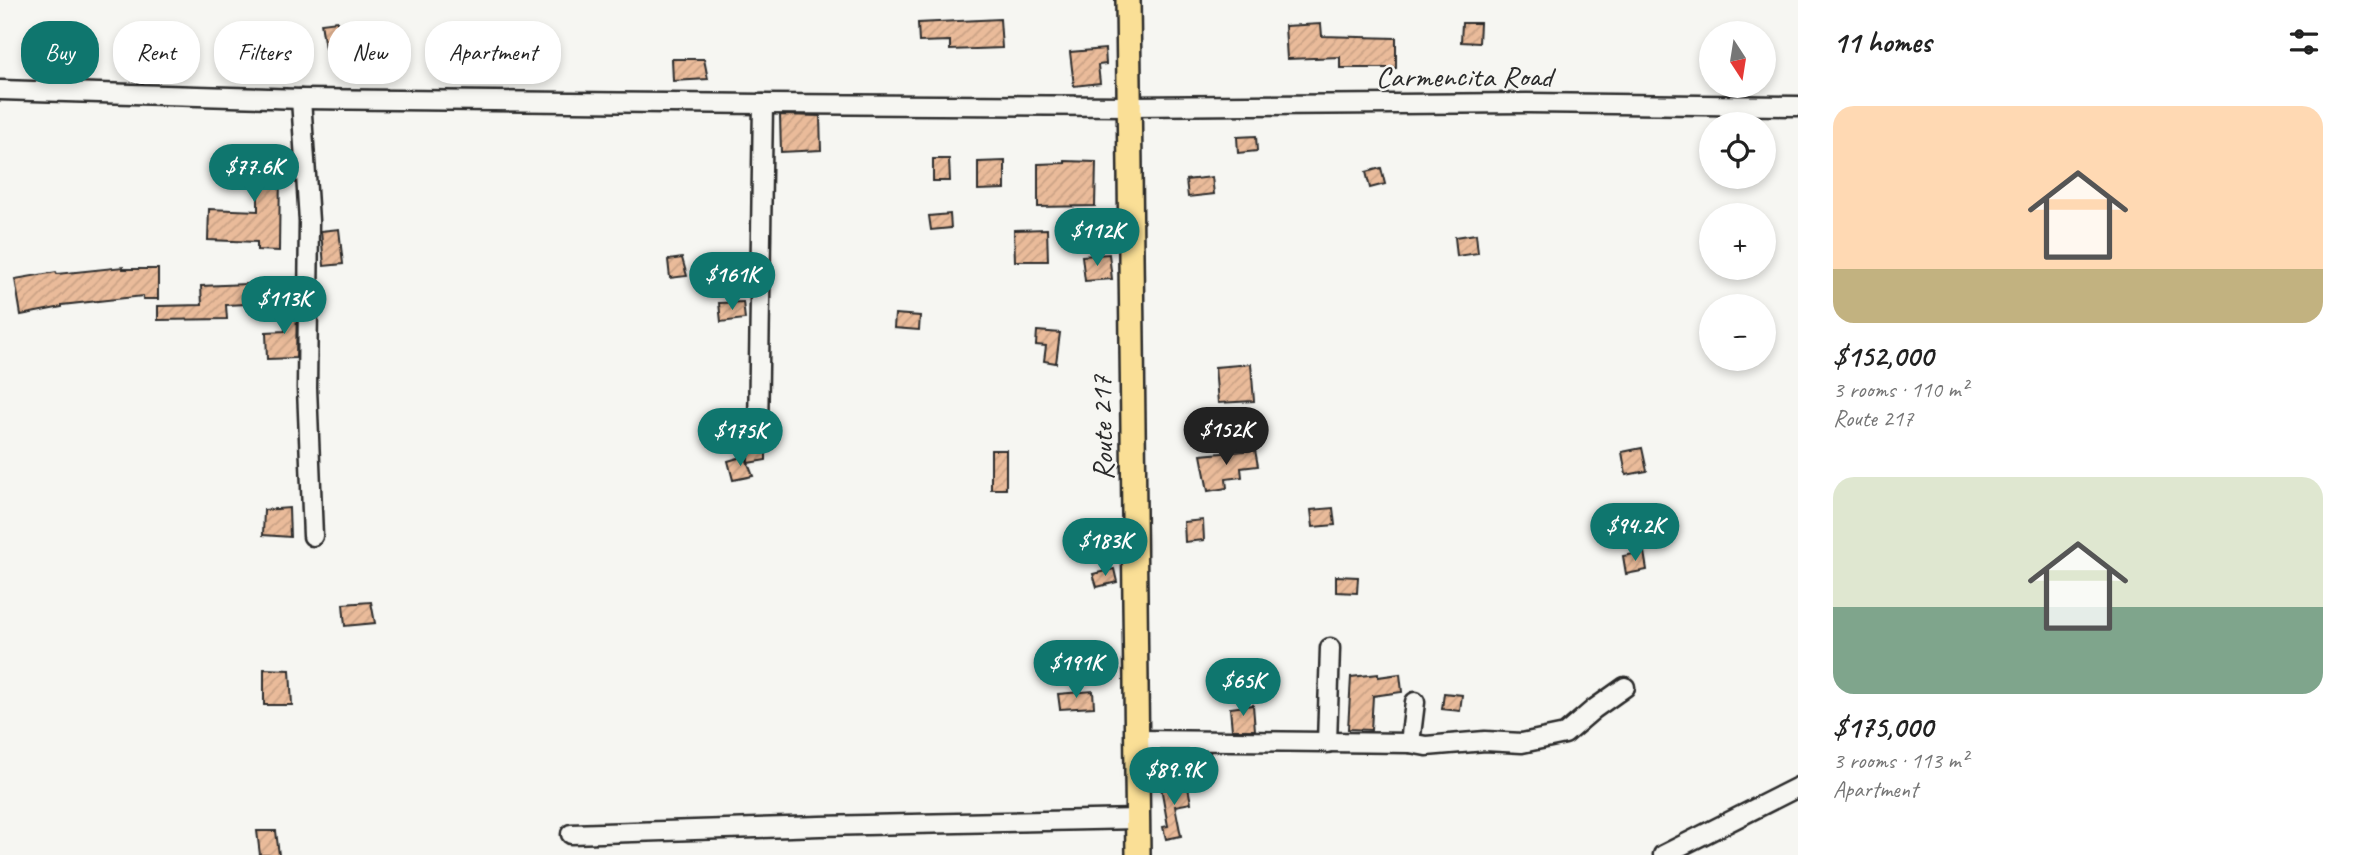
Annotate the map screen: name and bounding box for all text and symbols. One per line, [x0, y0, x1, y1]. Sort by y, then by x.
chip: Buy [21, 21, 99, 84]
chip: Rent [113, 21, 200, 84]
chip: Filters [214, 21, 314, 84]
chip: New [328, 21, 411, 84]
chip: Apartment [425, 21, 561, 84]
north arrow [1699, 21, 1776, 98]
map controls [1699, 21, 1776, 371]
text: 11 homes [1833, 23, 1931, 61]
icon: filters [2285, 23, 2323, 61]
street label: Carmencita Road [1376, 57, 1557, 95]
button: locate [1699, 112, 1776, 189]
pin: $77.6K [197, 144, 311, 204]
text: $77.6K [225, 152, 283, 181]
icon: home [2015, 152, 2141, 278]
button: + [1699, 203, 1776, 280]
pin: $112K [1048, 208, 1146, 268]
text: $112K [1070, 216, 1124, 245]
pin: $161K [683, 252, 781, 312]
text: $161K [705, 260, 759, 289]
pin: $113K [235, 276, 333, 336]
text: $113K [257, 284, 311, 313]
button: − [1699, 294, 1776, 371]
text: $152,000 [1833, 337, 1933, 375]
street label: Route 217 [1082, 374, 1122, 481]
text: 3 rooms · 110 m² [1833, 375, 1968, 404]
text: Route 217 [1833, 404, 1913, 433]
pin: $152K [1177, 407, 1275, 467]
pin: $175K [691, 408, 789, 468]
text: $152K [1200, 415, 1252, 444]
text: $175K [714, 416, 766, 445]
pin: $94.2K [1578, 504, 1692, 563]
text: $94.2K [1606, 511, 1664, 540]
pin: $183K [1056, 518, 1154, 578]
icon: home [2015, 523, 2141, 649]
text: $183K [1078, 526, 1132, 555]
pin: $191K [1027, 640, 1125, 700]
text: $191K [1050, 648, 1102, 677]
pin: $65K [1202, 658, 1284, 718]
text: $65K [1222, 666, 1264, 695]
text: $175,000 [1833, 708, 1933, 746]
text: 3 rooms · 113 m² [1833, 746, 1968, 775]
pin: $89.9K [1117, 748, 1231, 807]
text: $89.9K [1145, 755, 1203, 784]
text: Apartment [1833, 775, 1918, 804]

